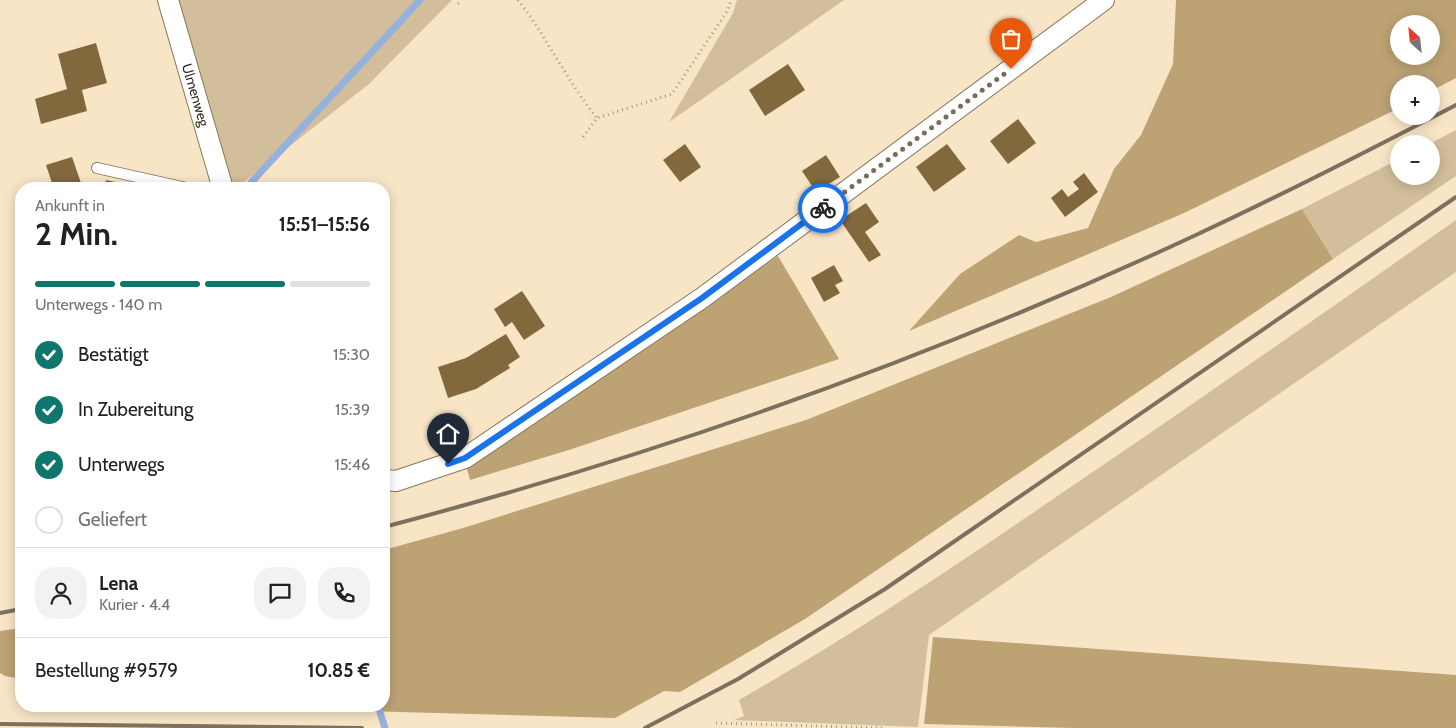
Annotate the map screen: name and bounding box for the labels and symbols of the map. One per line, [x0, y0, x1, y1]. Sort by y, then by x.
north arrow [1390, 15, 1440, 65]
pin [990, 18, 1032, 69]
street label: Ulmenweg [178, 61, 214, 130]
courier [798, 183, 848, 233]
pin [427, 413, 469, 464]

